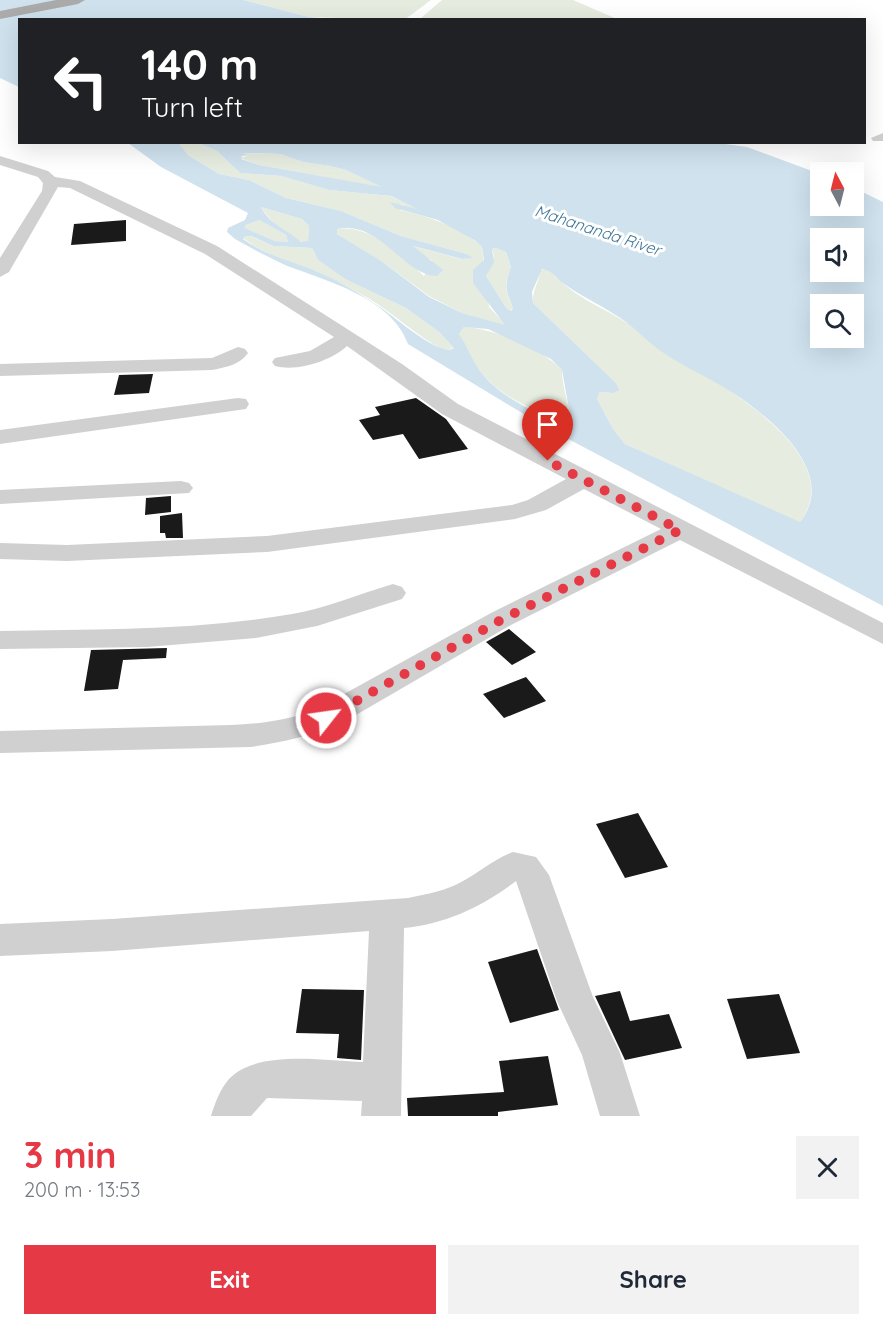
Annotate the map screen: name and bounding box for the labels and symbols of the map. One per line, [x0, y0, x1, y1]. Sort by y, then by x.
north arrow [810, 162, 864, 216]
water label: Mahananda River [532, 200, 665, 260]
pin [522, 399, 573, 461]
position arrow [294, 686, 358, 750]

